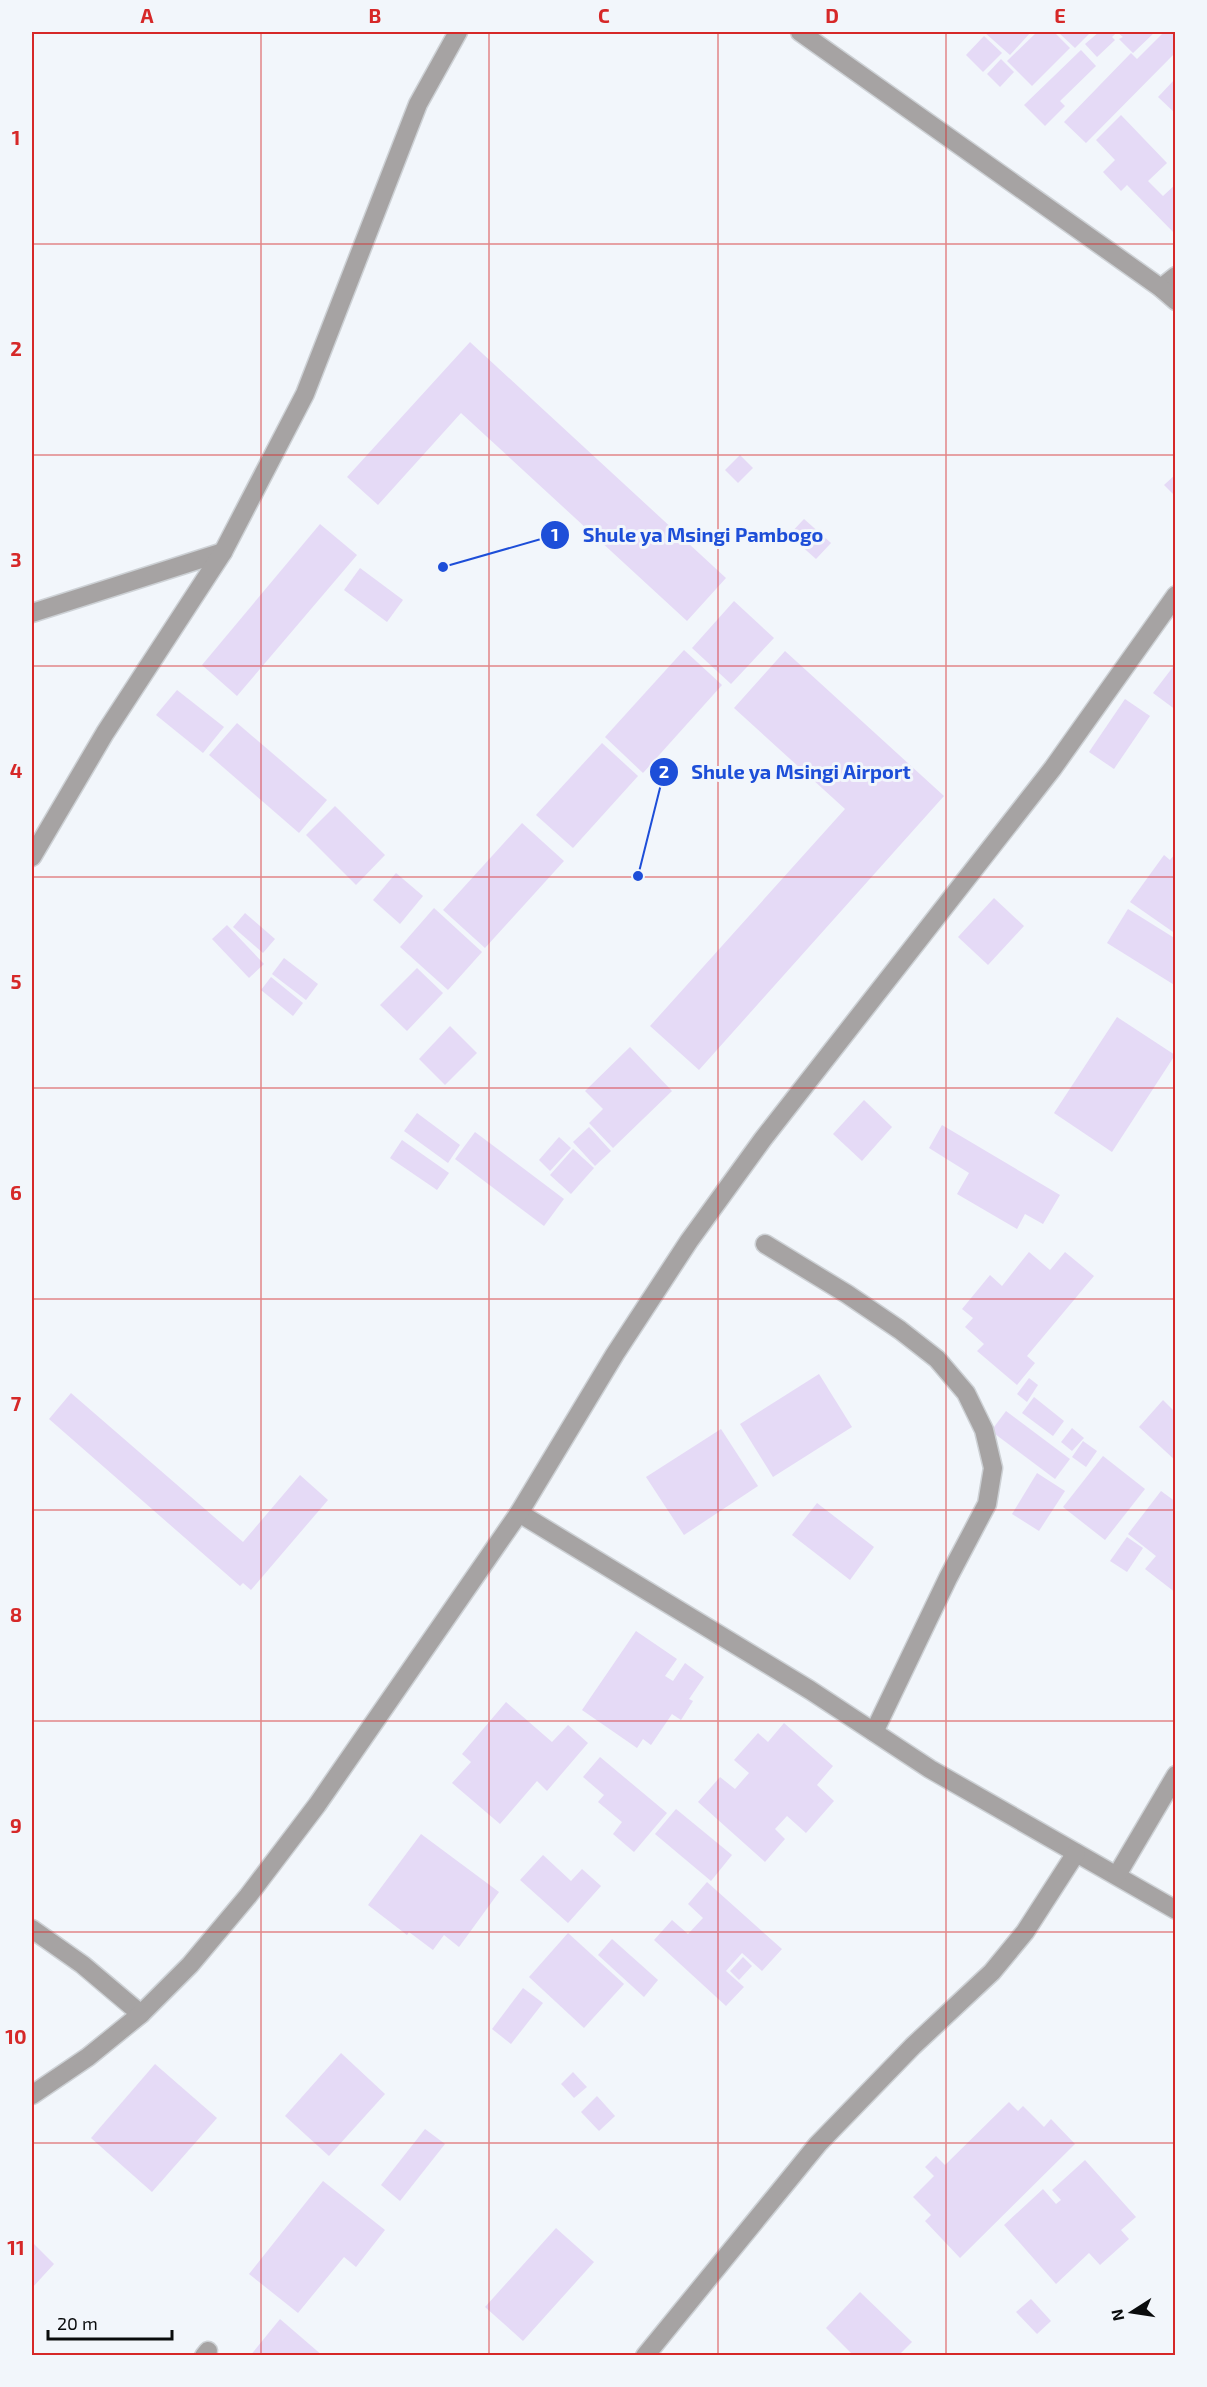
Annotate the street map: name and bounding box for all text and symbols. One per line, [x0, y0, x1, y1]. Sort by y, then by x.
text: A [140, 3, 154, 27]
text: B [369, 3, 381, 27]
text: C [598, 3, 610, 27]
text: D [825, 3, 839, 27]
text: E [1054, 3, 1066, 27]
text: 1 [12, 125, 20, 149]
text: 2 [10, 336, 22, 360]
callout: Shule ya Msingi Pambogo [540, 516, 835, 554]
text: Shule ya Msingi Pambogo [583, 522, 823, 547]
text: 1 [551, 523, 559, 545]
text: 3 [10, 547, 22, 571]
callout: Shule ya Msingi Airport [649, 753, 924, 791]
text: 4 [10, 758, 23, 782]
text: Shule ya Msingi Airport [691, 759, 911, 784]
text: 2 [659, 760, 669, 782]
text: 5 [10, 969, 22, 993]
text: 6 [10, 1180, 22, 1204]
text: 7 [11, 1391, 22, 1415]
text: 8 [10, 1602, 22, 1626]
text: 9 [10, 1813, 22, 1837]
text: 10 [5, 2024, 27, 2048]
text: 11 [7, 2235, 25, 2259]
north arrow [1102, 2282, 1162, 2342]
scale bar [48, 2303, 172, 2341]
text: N [1106, 2308, 1127, 2323]
text: 20 m [57, 2312, 98, 2334]

